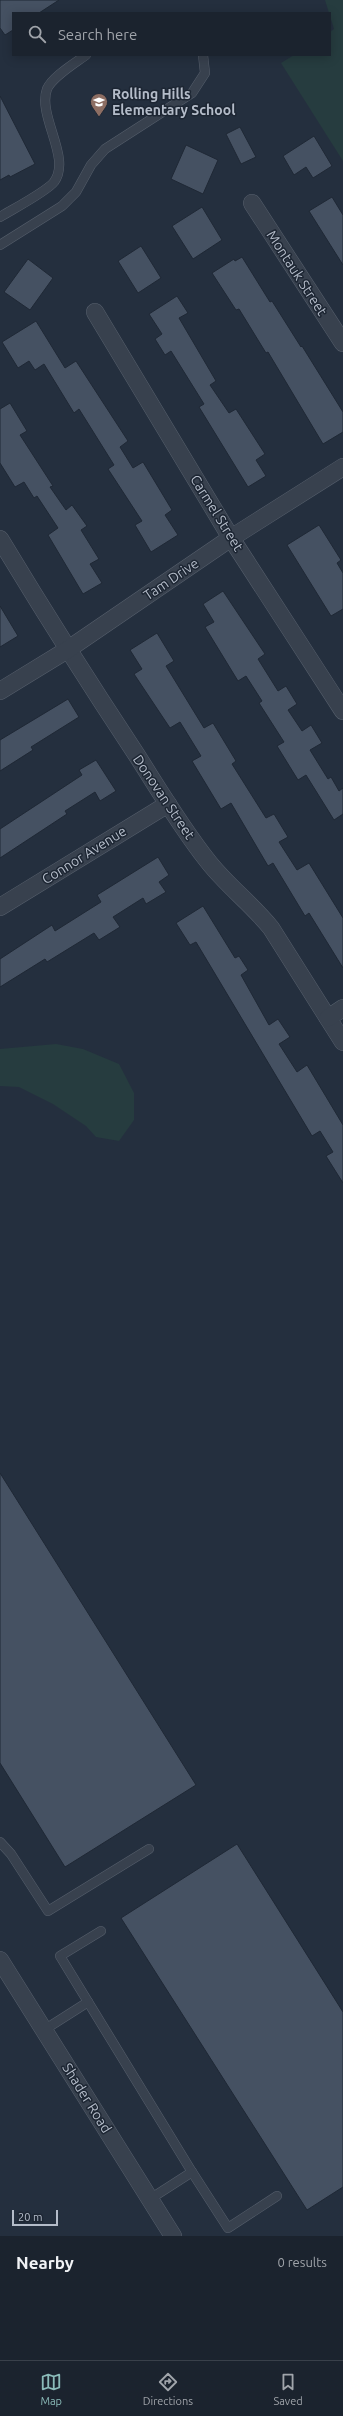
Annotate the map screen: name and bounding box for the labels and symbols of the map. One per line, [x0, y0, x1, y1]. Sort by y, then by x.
place label: Rolling Hills Elementary School [112, 86, 235, 118]
school or university icon: Rolling Hills Elementary School [89, 92, 109, 117]
street label: Montauk Street [263, 227, 331, 319]
street label: Carmel Street [187, 472, 247, 554]
street label: Tam Drive [140, 555, 202, 603]
street label: Donovan Street [130, 752, 198, 843]
street label: Connor Avenue [39, 823, 129, 887]
street label: Shader Road [59, 2060, 115, 2136]
scale bar [12, 2208, 58, 2227]

